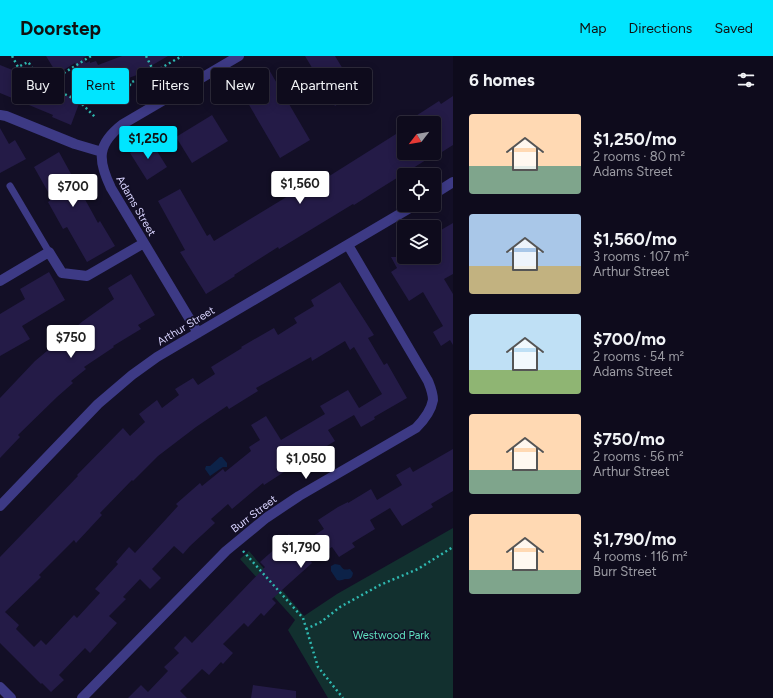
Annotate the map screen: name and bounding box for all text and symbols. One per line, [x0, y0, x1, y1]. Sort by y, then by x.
text: Doorstep [20, 17, 101, 40]
text: Map [579, 20, 607, 37]
text: Directions [629, 20, 692, 37]
text: Saved [714, 20, 753, 37]
chip: Buy [12, 68, 64, 104]
chip: Rent [72, 68, 129, 104]
chip: Filters [137, 68, 203, 104]
chip: New [211, 68, 269, 104]
chip: Apartment [277, 68, 372, 104]
icon: filters [735, 69, 757, 91]
text: 6 homes [469, 70, 535, 90]
north arrow [397, 116, 441, 160]
map controls [397, 116, 441, 264]
pin: $1,250 [115, 126, 181, 160]
text: $1,250/mo [593, 129, 677, 149]
icon: home [501, 130, 549, 178]
text: $1,250 [128, 131, 168, 146]
text: 2 rooms · 80 m² [593, 149, 685, 164]
text: Adams Street [593, 164, 673, 179]
button: locate [397, 168, 441, 212]
pin: $1,560 [267, 171, 333, 205]
pin: $700 [49, 174, 97, 208]
street label: Adams Street [114, 174, 158, 238]
text: $1,560 [280, 176, 320, 191]
text: $700 [57, 179, 89, 194]
button: layers [397, 220, 441, 264]
text: $1,560/mo [593, 229, 677, 249]
icon: home [501, 230, 549, 278]
text: 3 rooms · 107 m² [593, 249, 689, 264]
text: Arthur Street [593, 264, 670, 279]
street label: Arthur Street [155, 304, 217, 348]
pin: $750 [47, 325, 95, 359]
text: $700/mo [593, 329, 666, 349]
text: $750 [56, 330, 86, 345]
icon: home [501, 330, 549, 378]
text: 2 rooms · 54 m² [593, 349, 684, 364]
text: Adams Street [593, 364, 673, 379]
text: $750/mo [593, 429, 665, 449]
icon: home [501, 430, 549, 478]
pin: $1,050 [273, 446, 339, 480]
text: 2 rooms · 56 m² [593, 449, 684, 464]
text: $1,050 [286, 451, 326, 466]
text: Arthur Street [593, 464, 670, 479]
street label: Burr Street [229, 493, 279, 535]
text: $1,790/mo [593, 529, 676, 549]
icon: home [501, 530, 549, 578]
pin: $1,790 [268, 535, 334, 569]
text: $1,790 [281, 540, 321, 555]
text: 4 rooms · 116 m² [593, 549, 688, 564]
text: Burr Street [593, 564, 657, 579]
park label: Westwood Park [353, 629, 430, 642]

